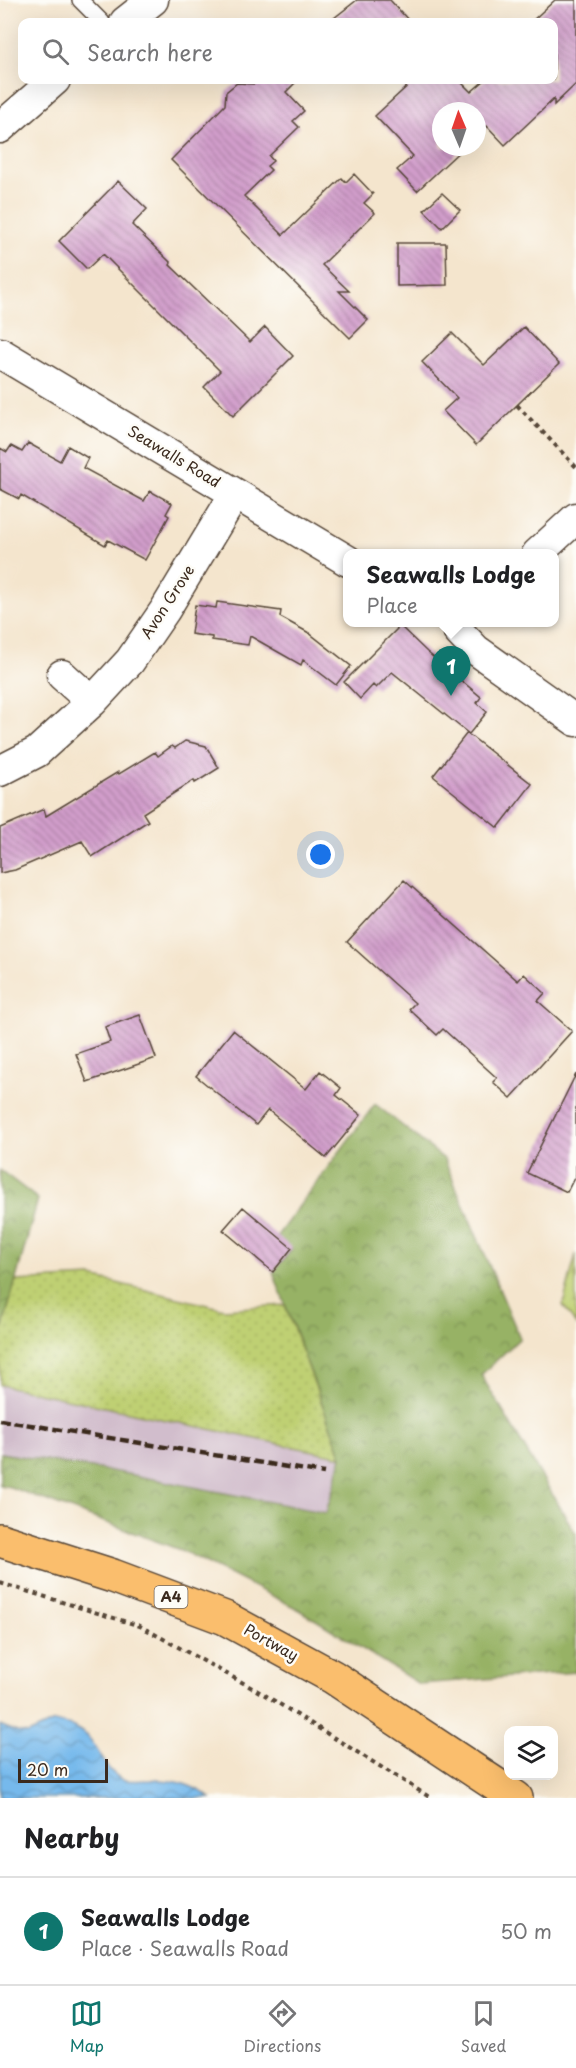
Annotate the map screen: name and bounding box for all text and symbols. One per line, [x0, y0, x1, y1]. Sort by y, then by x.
search box [18, 18, 558, 84]
icon: search [39, 35, 72, 68]
text: Search here [87, 35, 213, 68]
north arrow [432, 102, 486, 156]
street label: Seawalls Road [124, 419, 226, 493]
popup [343, 549, 559, 627]
text: Seawalls Lodge [367, 557, 535, 590]
street label: Avon Grove [134, 560, 199, 643]
text: Place [367, 590, 418, 620]
pin: 1 [432, 646, 470, 696]
your location [306, 840, 335, 869]
road number: A4 [154, 1586, 188, 1608]
street label: Portway [240, 1617, 303, 1666]
map controls [504, 1726, 558, 1780]
button: layers [504, 1726, 558, 1780]
scale bar [18, 1756, 108, 1784]
text: 20 m [27, 1757, 68, 1781]
text: Nearby [24, 1818, 119, 1857]
text: Seawalls Lodge [81, 1900, 250, 1933]
text: 1 [39, 1916, 48, 1946]
text: 50 m [500, 1916, 552, 1946]
text: Place · Seawalls Road [81, 1933, 289, 1963]
tab: Map [70, 1997, 104, 2057]
tab: Directions [243, 1997, 321, 2057]
tab: Saved [461, 1997, 506, 2057]

